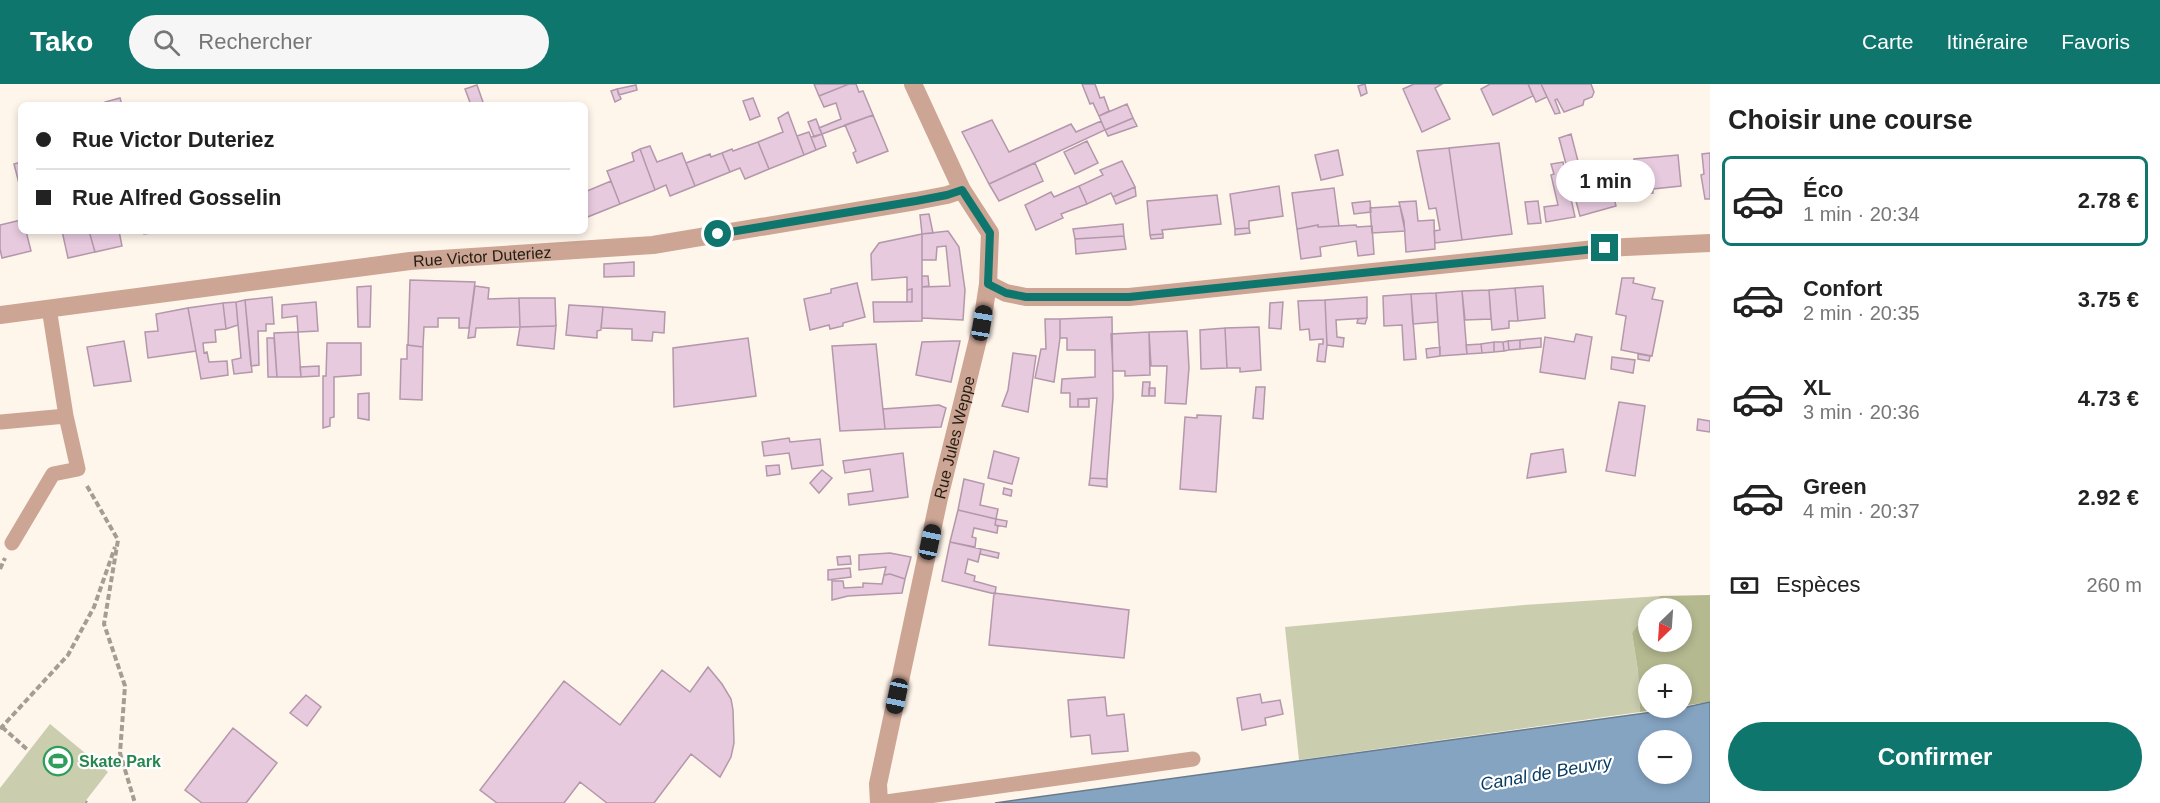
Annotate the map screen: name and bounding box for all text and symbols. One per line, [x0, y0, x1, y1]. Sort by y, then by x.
search box [129, 15, 549, 69]
text: Tako [30, 26, 93, 57]
icon: search [150, 26, 183, 59]
text: Rechercher [198, 29, 312, 54]
text: Carte [1862, 30, 1913, 53]
text: Itinéraire [1946, 30, 2028, 53]
text: Favoris [2061, 30, 2130, 53]
text: Choisir une course [1728, 105, 1973, 135]
text: Rue Victor Duteriez [72, 127, 275, 152]
callout: 1 min [1556, 161, 1654, 203]
text: 1 min [1579, 170, 1632, 192]
icon: car [1731, 174, 1785, 228]
text: Éco [1803, 177, 1843, 202]
text: Rue Alfred Gosselin [72, 185, 281, 210]
text: 2.78 € [2078, 188, 2139, 213]
text: 1 min · 20:34 [1803, 203, 1920, 225]
route start [704, 220, 731, 247]
route end [1591, 234, 1618, 261]
street label: Rue Victor Duteriez [413, 243, 552, 269]
icon: car [1731, 273, 1785, 327]
text: Confort [1803, 276, 1882, 301]
text: 3.75 € [2078, 287, 2139, 312]
text: 2 min · 20:35 [1803, 302, 1920, 324]
car [970, 304, 994, 342]
icon: car [1731, 372, 1785, 426]
street label: Rue Jules Weppe [931, 374, 977, 501]
text: XL [1803, 375, 1831, 400]
text: 4.73 € [2078, 386, 2139, 411]
text: 3 min · 20:36 [1803, 401, 1920, 423]
icon: car [1731, 471, 1785, 525]
text: Green [1803, 474, 1867, 499]
text: 2.92 € [2078, 485, 2139, 510]
text: 4 min · 20:37 [1803, 500, 1920, 522]
car [917, 523, 943, 561]
icon: cash [1728, 569, 1761, 602]
text: Espèces [1776, 572, 1860, 597]
text: 260 m [2086, 574, 2142, 596]
north arrow [1638, 598, 1692, 652]
map controls [1638, 598, 1692, 784]
button: + [1638, 664, 1692, 718]
car [884, 677, 910, 715]
button: Confirmer [1728, 722, 2142, 791]
button: − [1638, 730, 1692, 784]
sports icon: Skate Park [42, 745, 74, 777]
water label: Canal de Beuvry [1479, 751, 1614, 794]
place label: Skate Park [79, 753, 161, 770]

